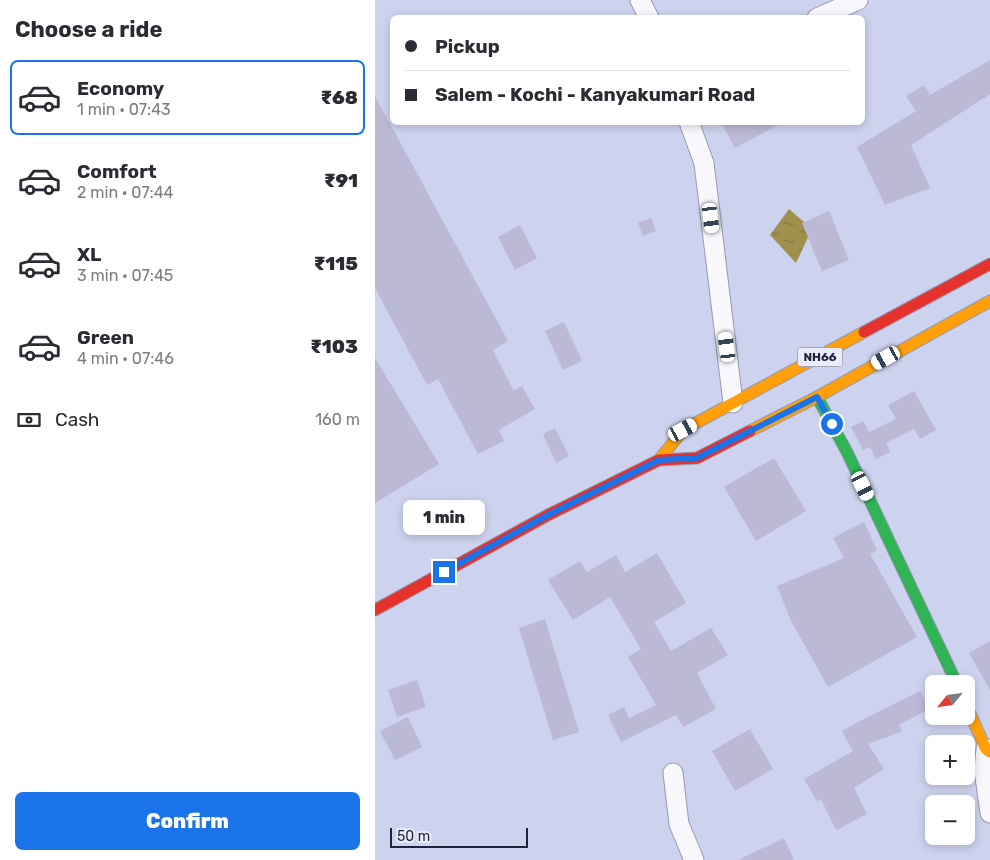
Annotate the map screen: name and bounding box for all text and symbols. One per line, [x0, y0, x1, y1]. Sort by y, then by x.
text: Choose a ride [15, 16, 162, 43]
text: Pickup [435, 35, 500, 58]
icon: car [17, 75, 62, 120]
text: Economy [77, 77, 164, 100]
text: Salem - Kochi - Kanyakumari Road [435, 83, 755, 106]
text: ₹68 [321, 86, 358, 109]
text: 1 min · 07:43 [77, 100, 171, 119]
icon: car [17, 158, 62, 203]
text: Comfort [77, 160, 157, 183]
text: ₹91 [324, 169, 358, 192]
text: 2 min · 07:44 [77, 183, 174, 202]
car [701, 202, 720, 234]
icon: car [17, 241, 62, 286]
text: XL [77, 243, 101, 266]
text: ₹115 [314, 252, 358, 275]
text: 3 min · 07:45 [77, 266, 173, 285]
icon: car [17, 324, 62, 369]
text: Green [77, 326, 134, 349]
car [717, 331, 736, 363]
text: ₹103 [310, 335, 358, 358]
car [869, 344, 902, 372]
road number: NH66 [797, 348, 843, 367]
text: 4 min · 07:46 [77, 349, 174, 368]
icon: cash [15, 406, 43, 434]
text: Cash [55, 408, 99, 431]
text: 160 m [315, 410, 360, 429]
route start [821, 413, 843, 435]
car [666, 416, 699, 444]
car [849, 469, 876, 503]
callout: 1 min [403, 500, 485, 534]
text: 1 min [423, 508, 465, 527]
route end [433, 561, 455, 583]
north arrow [925, 675, 975, 725]
map controls [925, 675, 975, 845]
button: + [925, 735, 975, 785]
button: Confirm [15, 792, 360, 850]
button: − [925, 795, 975, 845]
scale bar [390, 825, 527, 848]
text: 50 m [397, 828, 430, 845]

